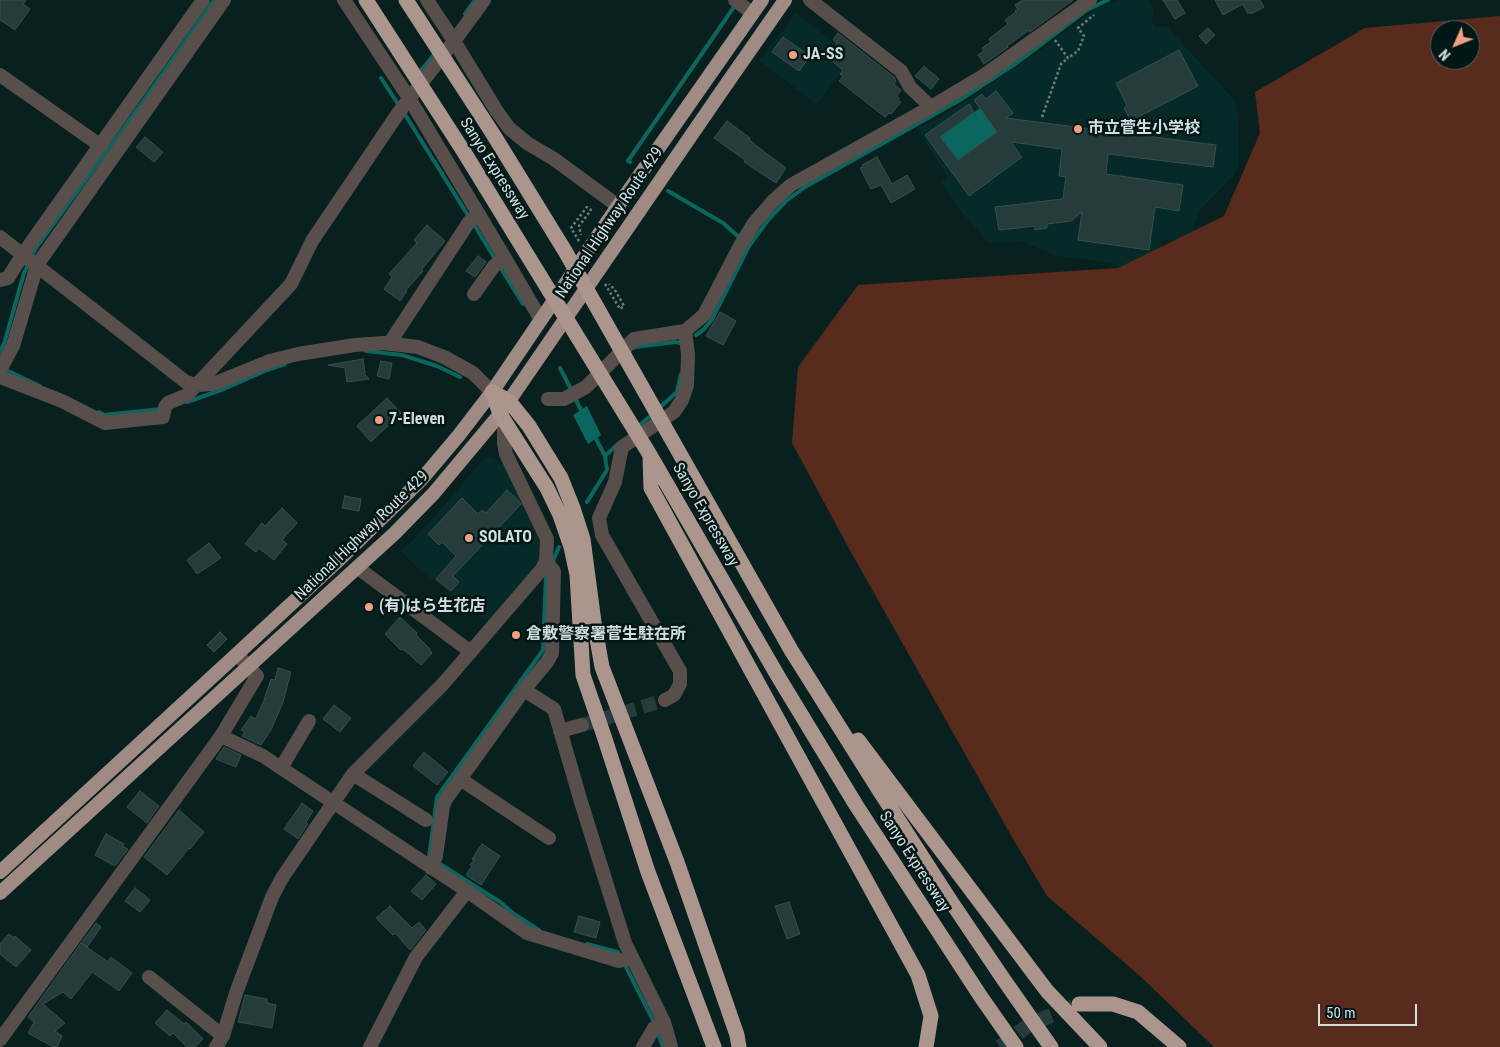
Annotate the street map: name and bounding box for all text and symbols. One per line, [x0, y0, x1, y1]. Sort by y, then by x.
north arrow [1430, 20, 1480, 70]
place label: JA-SS [803, 45, 843, 65]
text: N [1436, 46, 1454, 63]
marker: JA-SS [787, 49, 799, 61]
street label: Sanyo Expressway [455, 115, 533, 223]
place label: 市立菅生小学校 [1088, 119, 1200, 139]
marker: 市立菅生小学校 [1072, 123, 1084, 135]
street label: National Highway Route 429 [552, 144, 668, 302]
place label: 7-Eleven [389, 410, 445, 430]
marker: 7-Eleven [373, 414, 385, 426]
street label: Sanyo Expressway [668, 460, 742, 570]
street label: National Highway Route 429 [291, 467, 433, 605]
place label: SOLATO [479, 528, 532, 548]
marker: SOLATO [463, 532, 475, 544]
place label: (有)はら生花店 [379, 597, 485, 617]
marker: (有)はら生花店 [363, 601, 375, 613]
place label: 倉敷警察署菅生駐在所 [526, 625, 686, 645]
marker: 倉敷警察署菅生駐在所 [510, 629, 522, 641]
street label: Sanyo Expressway [874, 808, 954, 916]
scale bar [1320, 994, 1419, 1026]
text: 50 m [1326, 1004, 1356, 1022]

